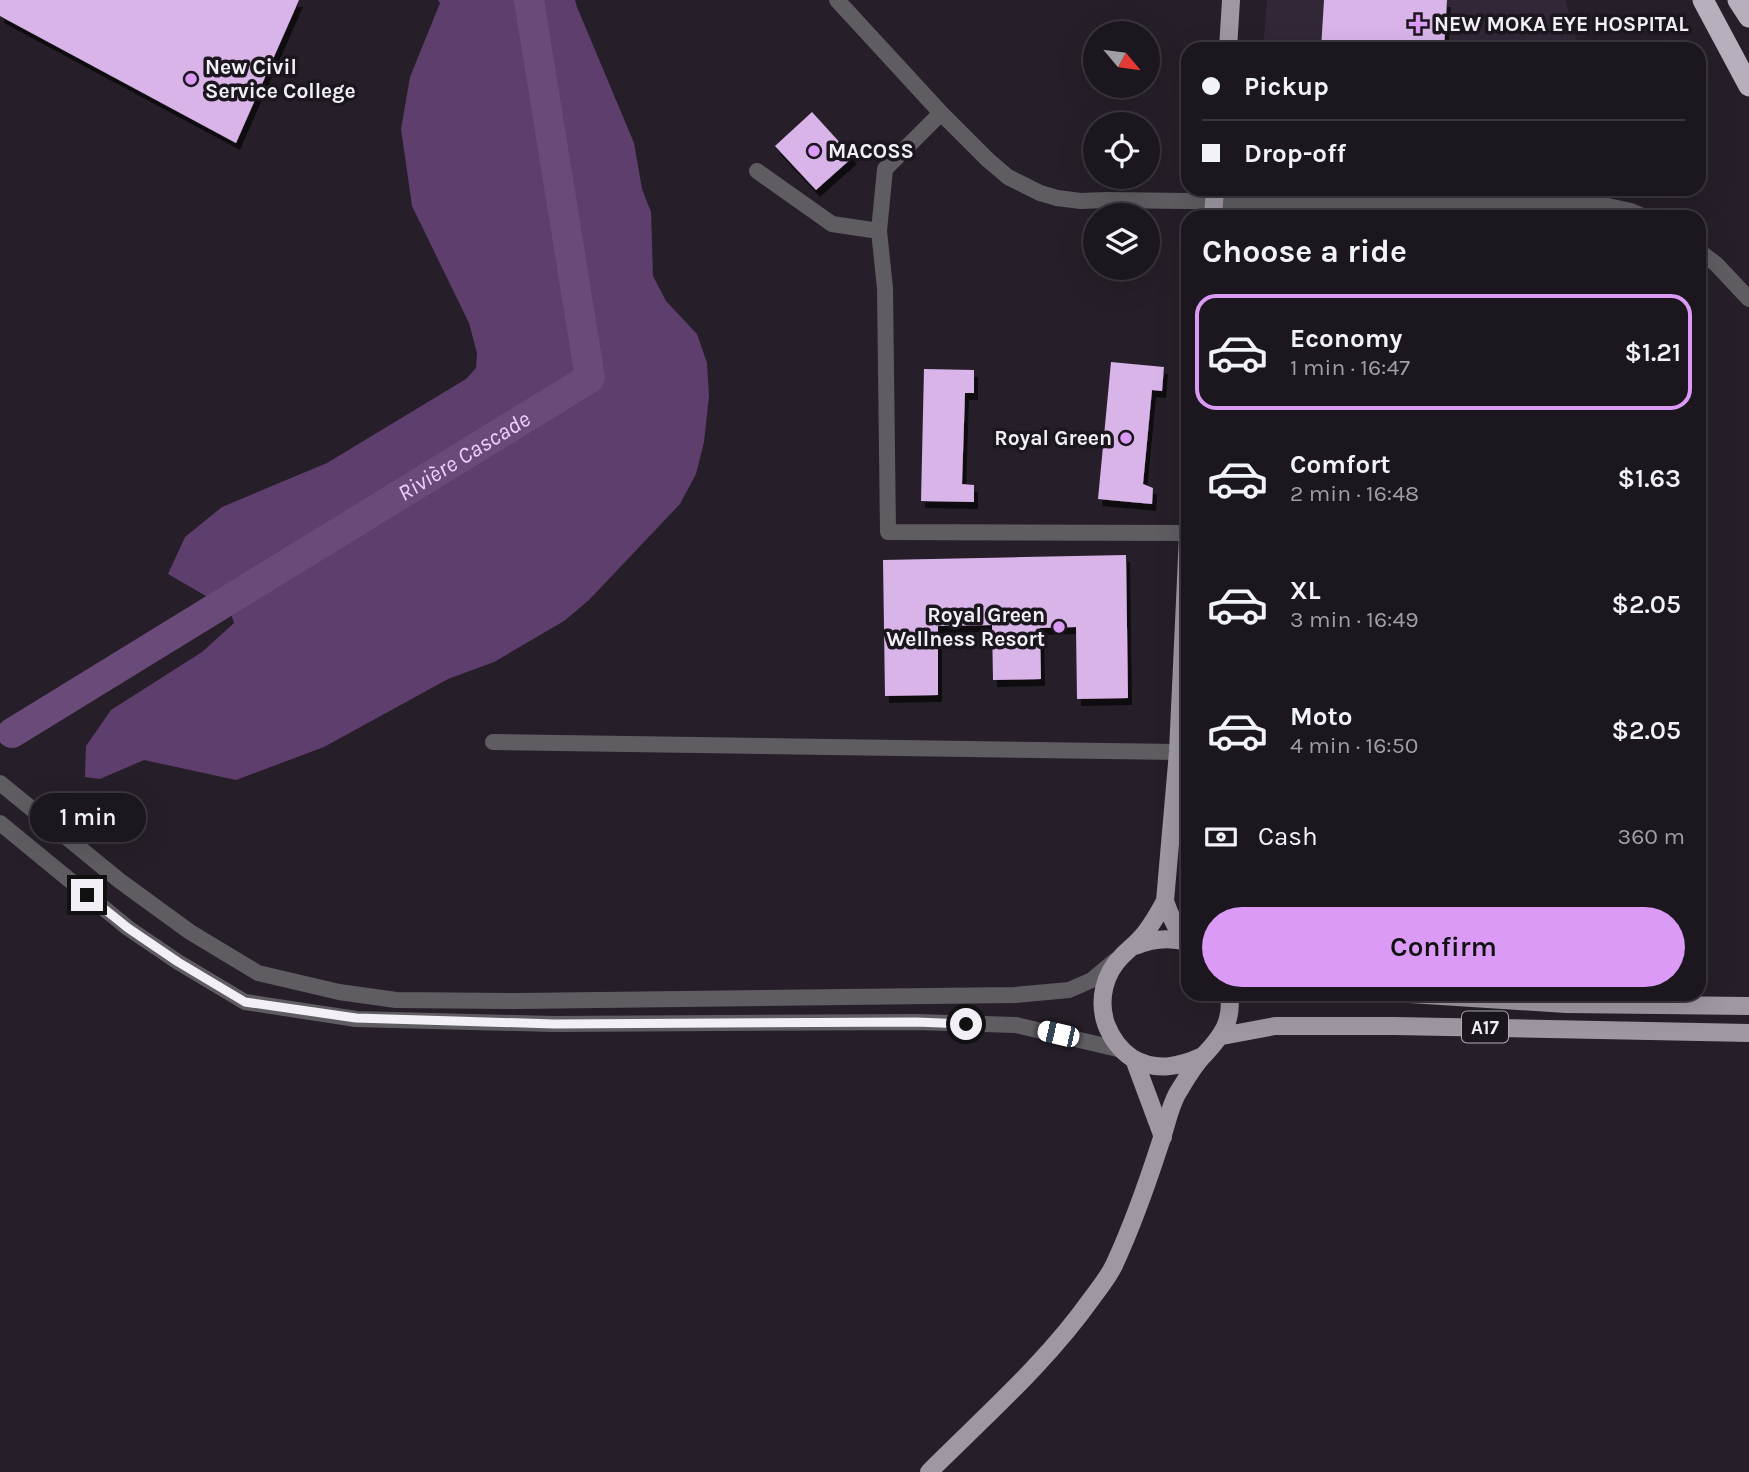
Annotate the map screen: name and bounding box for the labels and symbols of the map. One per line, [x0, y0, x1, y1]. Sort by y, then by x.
place label: NEW MOKA EYE HOSPITAL [1434, 12, 1689, 36]
marker: NEW MOKA EYE HOSPITAL [1408, 14, 1428, 34]
north arrow [1083, 21, 1160, 98]
place label: New Civil Service College [205, 55, 356, 103]
marker: New Civil Service College [183, 71, 199, 87]
place label: MACOSS [828, 139, 914, 163]
marker: MACOSS [806, 143, 822, 159]
water label: Rivière Cascade [393, 405, 535, 507]
place label: Royal Green [994, 426, 1112, 450]
marker: Royal Green [1118, 430, 1134, 446]
place label: Royal Green Wellness Resort [886, 603, 1045, 651]
marker: Royal Green Wellness Resort [1051, 619, 1067, 635]
callout: 1 min [29, 794, 145, 842]
route end [71, 879, 103, 911]
route start [950, 1008, 982, 1040]
road number: A17 [1462, 1012, 1508, 1042]
car [1036, 1019, 1081, 1049]

